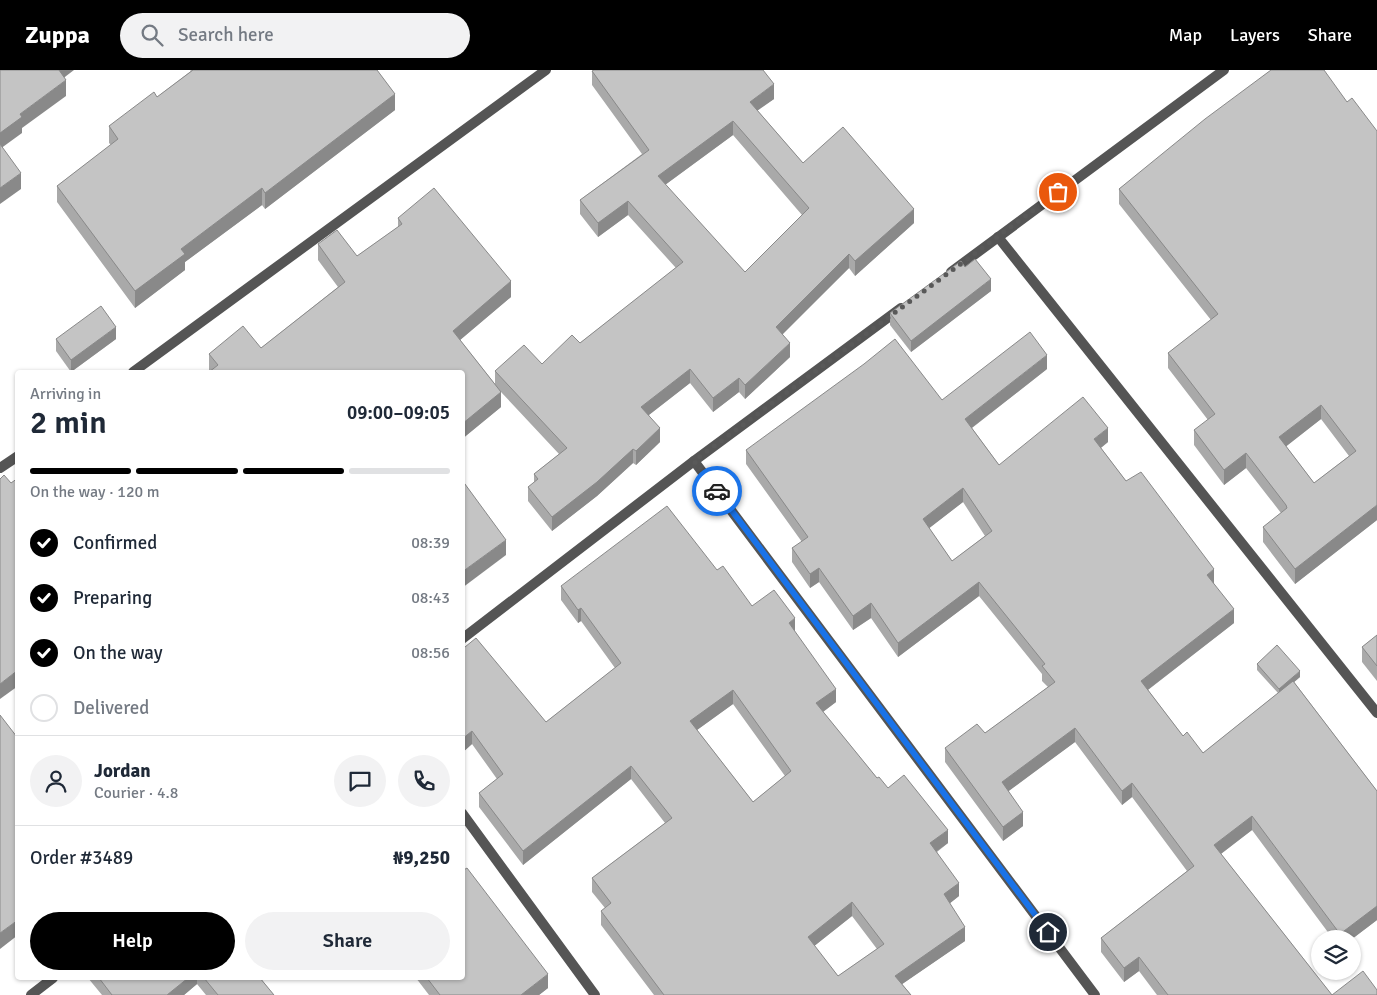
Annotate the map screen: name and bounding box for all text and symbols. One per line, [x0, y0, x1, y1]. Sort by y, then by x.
search box [120, 13, 470, 58]
text: Zuppa [25, 20, 90, 50]
icon: search [138, 21, 166, 49]
text: Search here [178, 23, 274, 47]
text: Map [1169, 24, 1202, 46]
text: Layers [1230, 24, 1280, 46]
text: Share [1308, 24, 1352, 46]
pin [1037, 171, 1079, 213]
icon: bag [1044, 178, 1072, 206]
text: Arriving in [30, 384, 101, 404]
text: 09:00–09:05 [347, 401, 450, 425]
text: 2 min [30, 403, 107, 442]
courier [692, 466, 742, 516]
icon: car [703, 477, 731, 505]
text: On the way · 120 m [30, 482, 160, 502]
icon: check [30, 529, 58, 557]
text: Confirmed [73, 531, 157, 555]
text: 08:39 [411, 533, 450, 553]
icon: check [30, 584, 58, 612]
text: Preparing [73, 586, 152, 610]
text: 08:43 [411, 588, 450, 608]
icon: check [30, 639, 58, 667]
text: On the way [73, 641, 163, 665]
text: 08:56 [411, 643, 450, 663]
text: Delivered [73, 696, 149, 720]
button: person [30, 755, 82, 807]
button: chat [334, 755, 386, 807]
button: phone [398, 755, 450, 807]
text: Jordan [94, 759, 151, 783]
text: Courier · 4.8 [94, 783, 178, 803]
text: Order #3489 [30, 846, 133, 870]
text: ₦9,250 [393, 846, 450, 870]
pin [1027, 911, 1069, 953]
button: Help [30, 912, 235, 970]
button: Share [245, 912, 450, 970]
icon: home [1034, 918, 1062, 946]
map controls [1311, 930, 1361, 980]
button: layers [1311, 930, 1361, 980]

